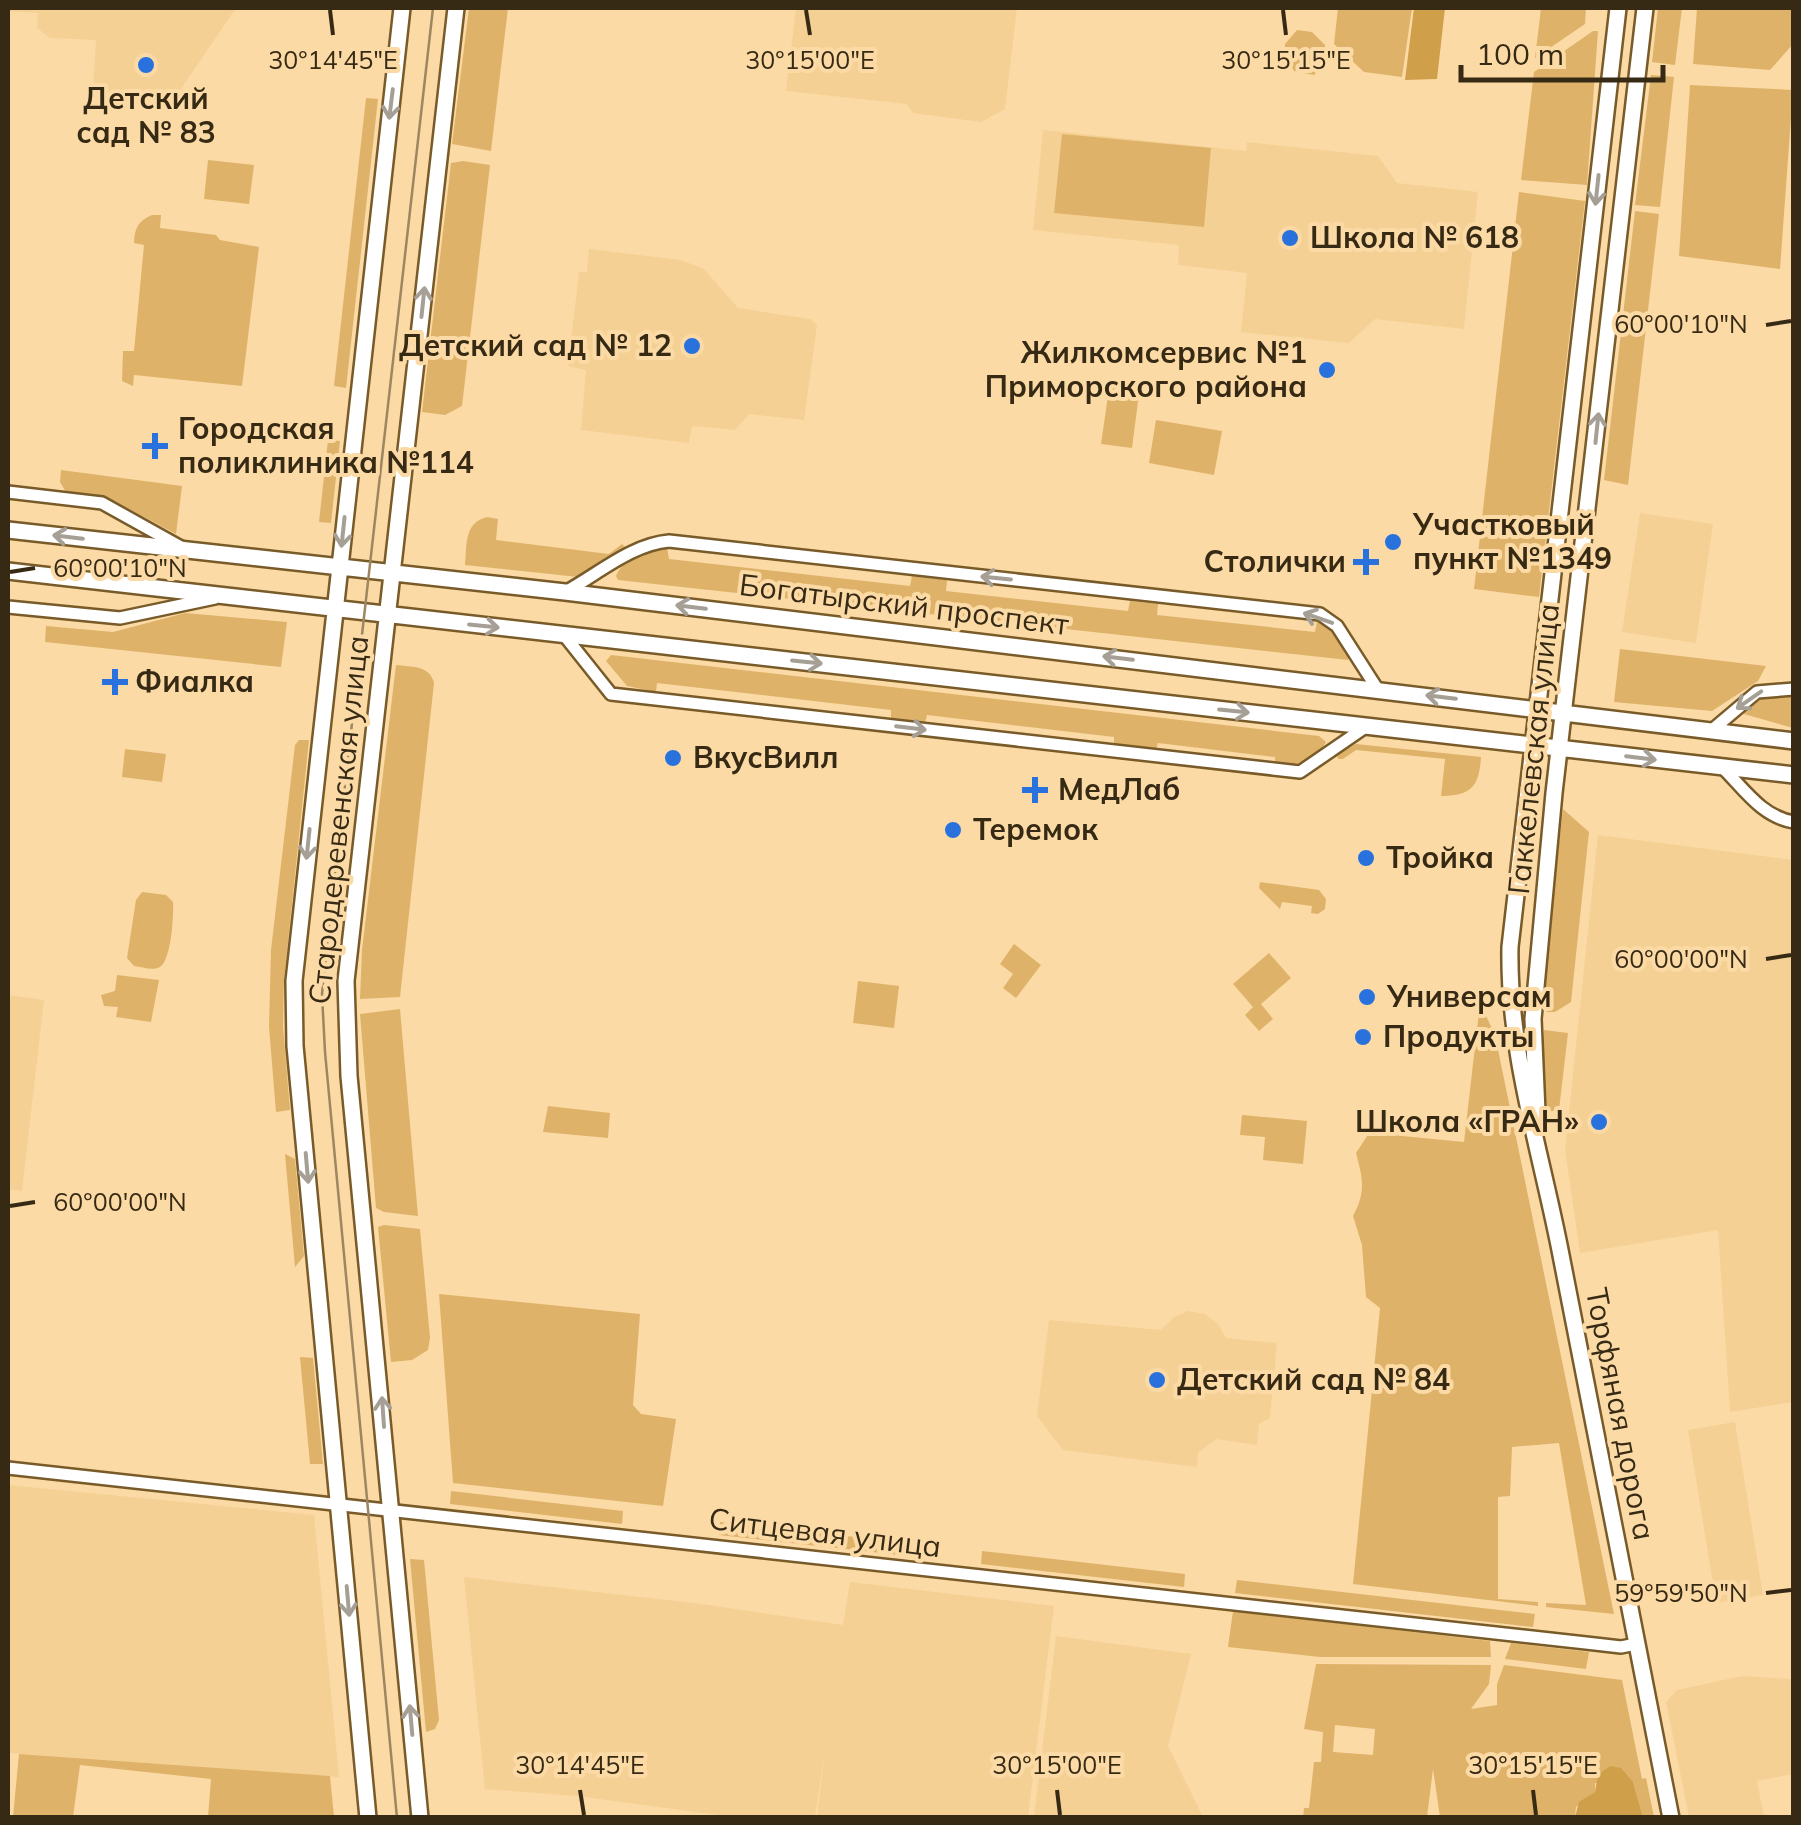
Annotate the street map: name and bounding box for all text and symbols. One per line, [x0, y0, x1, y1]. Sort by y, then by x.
scale bar [1461, 20, 1664, 82]
text: 100 m [1476, 35, 1564, 73]
text: 30°14'45"E [268, 44, 398, 75]
text: 30°15'00"E [745, 44, 875, 75]
text: 30°15'15"E [1221, 44, 1351, 75]
marker: Детский сад № 83 [135, 54, 157, 76]
place label: Детский сад № 83 [76, 79, 216, 151]
one-way arrow [381, 88, 400, 120]
one-way arrow [1587, 174, 1606, 206]
place label: Школа № 618 [1310, 218, 1519, 256]
marker: Школа № 618 [1279, 227, 1301, 249]
one-way arrow [414, 287, 433, 319]
text: 60°00'10"N [1614, 308, 1748, 339]
place label: Детский сад № 12 [399, 326, 672, 364]
place label: Жилкомсервис №1 Приморского района [985, 333, 1307, 405]
marker: Детский сад № 12 [681, 335, 703, 357]
marker: Жилкомсервис №1 Приморского района [1316, 359, 1338, 381]
place label: Городская поликлиника №114 [178, 409, 474, 481]
one-way arrow [1588, 413, 1607, 445]
marker: Городская поликлиника №114 [142, 433, 168, 459]
place label: Участковый пункт №1349 [1412, 505, 1612, 577]
one-way arrow [333, 515, 352, 547]
one-way arrow [52, 527, 84, 546]
marker: Участковый пункт №1349 [1382, 531, 1404, 553]
place label: Столички [1203, 542, 1346, 580]
marker: Столички [1355, 551, 1377, 573]
text: 60°00'10"N [53, 552, 187, 583]
street label: Богатырский проспект [737, 565, 1071, 643]
one-way arrow [981, 568, 1013, 587]
one-way arrow [676, 597, 708, 616]
street label: Гаккелевская улица [1499, 602, 1567, 896]
one-way arrow [1303, 607, 1334, 625]
one-way arrow [467, 616, 500, 635]
street label: Стародеревенская улица [300, 634, 376, 1006]
one-way arrow [1103, 648, 1135, 667]
one-way arrow [790, 653, 823, 672]
place label: Фиалка [135, 662, 254, 700]
marker: Фиалка [104, 671, 126, 693]
one-way arrow [1425, 687, 1458, 706]
one-way arrow [1736, 689, 1763, 710]
one-way arrow [1218, 702, 1250, 721]
one-way arrow [894, 719, 926, 738]
place label: ВкусВилл [693, 738, 839, 776]
marker: ВкусВилл [662, 747, 684, 769]
one-way arrow [1625, 749, 1657, 768]
place label: МедЛаб [1058, 770, 1180, 808]
marker: МедЛаб [1022, 777, 1048, 803]
place label: Теремок [973, 810, 1099, 848]
marker: Теремок [942, 819, 964, 841]
one-way arrow [298, 828, 317, 860]
place label: Тройка [1386, 838, 1494, 876]
marker: Тройка [1355, 847, 1377, 869]
text: 60°00'00"N [1614, 943, 1748, 974]
place label: Универсам [1386, 977, 1552, 1015]
marker: Универсам [1356, 986, 1378, 1008]
place label: Продукты [1383, 1017, 1534, 1055]
marker: Продукты [1352, 1026, 1374, 1048]
place label: Школа «ГРАН» [1355, 1102, 1579, 1140]
marker: Школа «ГРАН» [1588, 1111, 1610, 1133]
one-way arrow [297, 1151, 316, 1183]
text: 60°00'00"N [53, 1186, 187, 1217]
street label: Торфяная дорога [1578, 1284, 1664, 1543]
place label: Детский сад № 84 [1177, 1360, 1450, 1398]
marker: Детский сад № 84 [1146, 1369, 1168, 1391]
one-way arrow [373, 1397, 392, 1429]
street label: Ситцевая улица [707, 1499, 943, 1565]
text: 59°59'50"N [1614, 1577, 1748, 1608]
one-way arrow [338, 1585, 357, 1617]
one-way arrow [402, 1705, 421, 1737]
text: 30°14'45"E [515, 1749, 645, 1780]
text: 30°15'00"E [992, 1749, 1122, 1780]
text: 30°15'15"E [1468, 1749, 1598, 1780]

